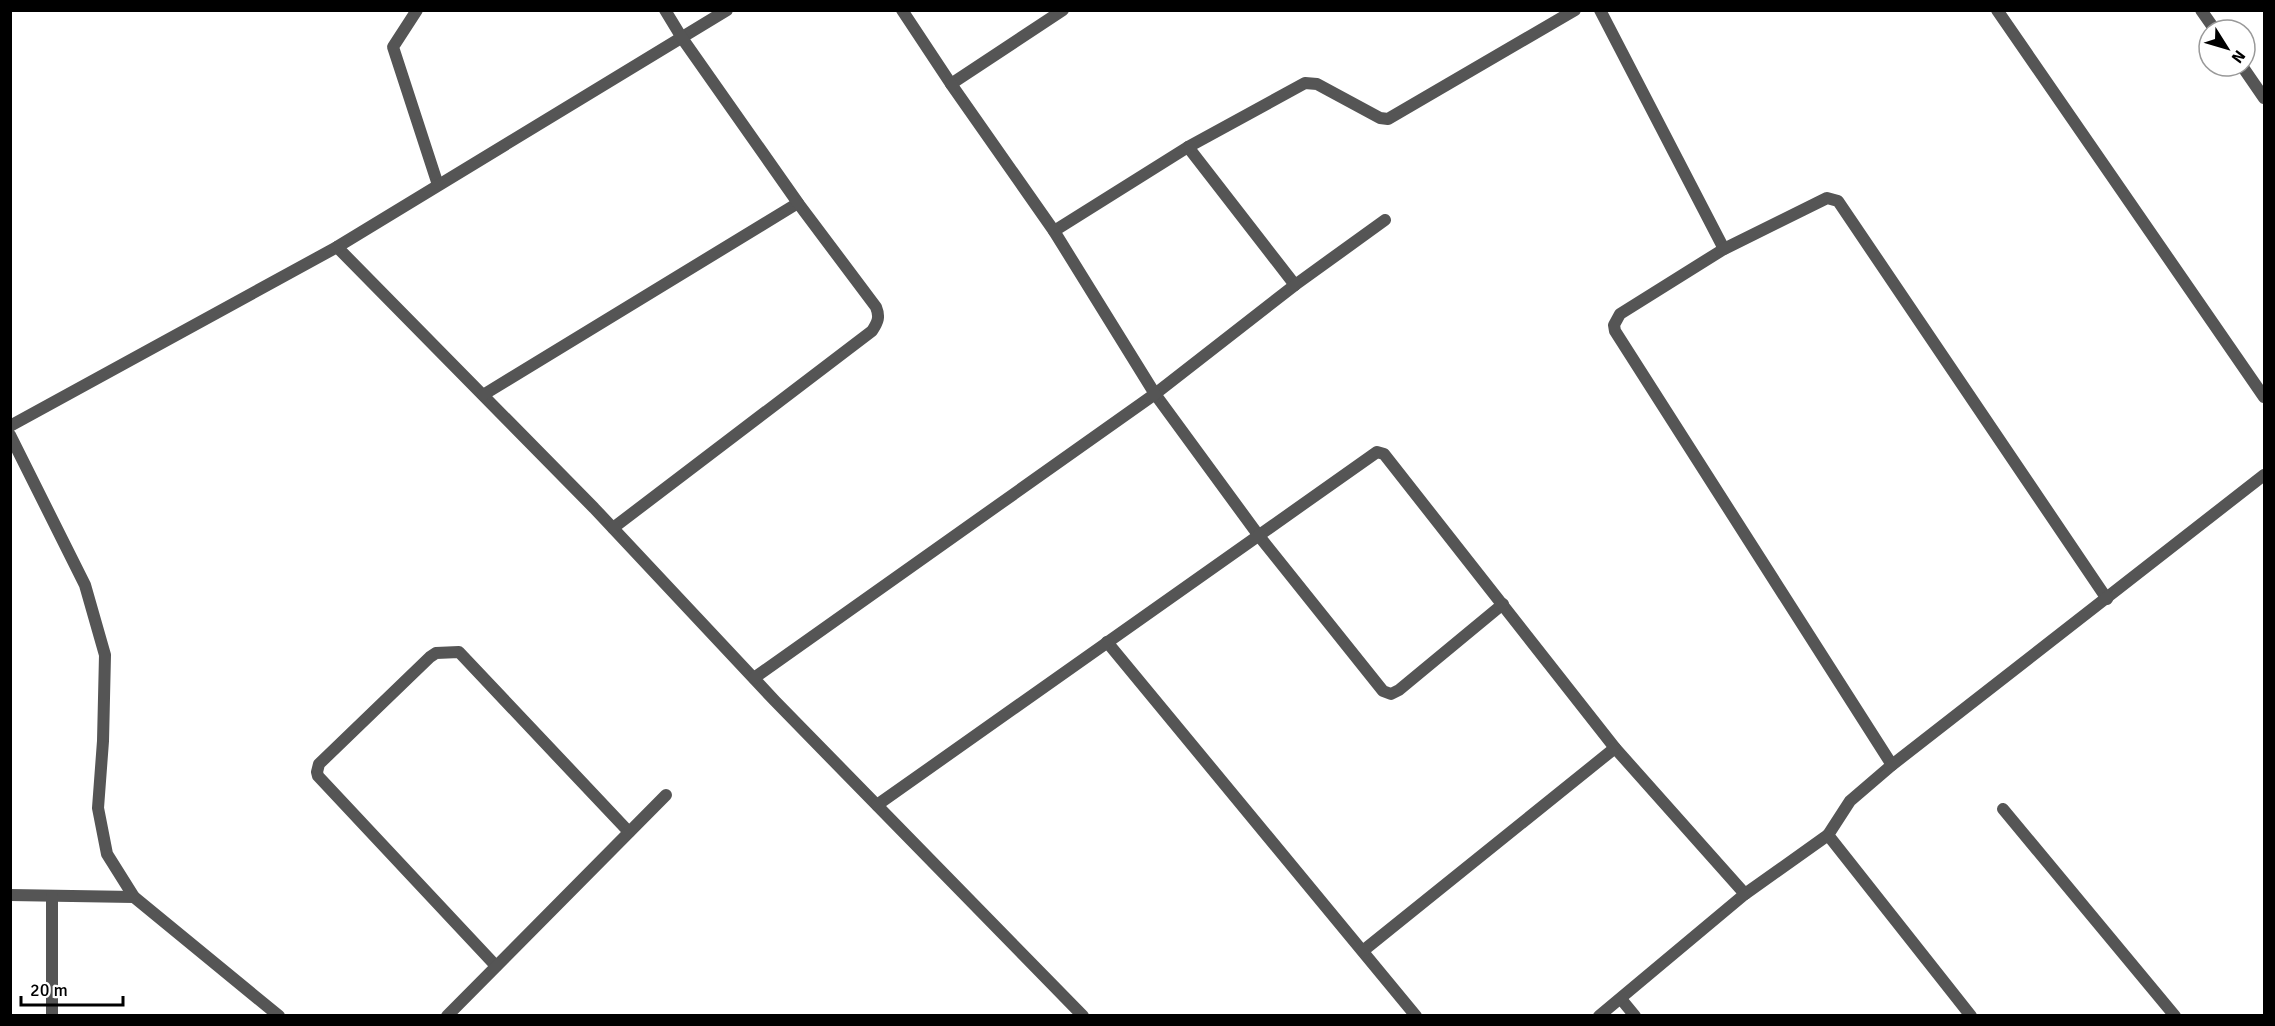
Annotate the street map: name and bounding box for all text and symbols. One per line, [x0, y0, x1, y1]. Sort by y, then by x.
north arrow [2197, 18, 2257, 78]
text: N [2227, 46, 2250, 67]
scale bar [21, 969, 123, 1007]
text: 20 m [30, 979, 68, 1001]

